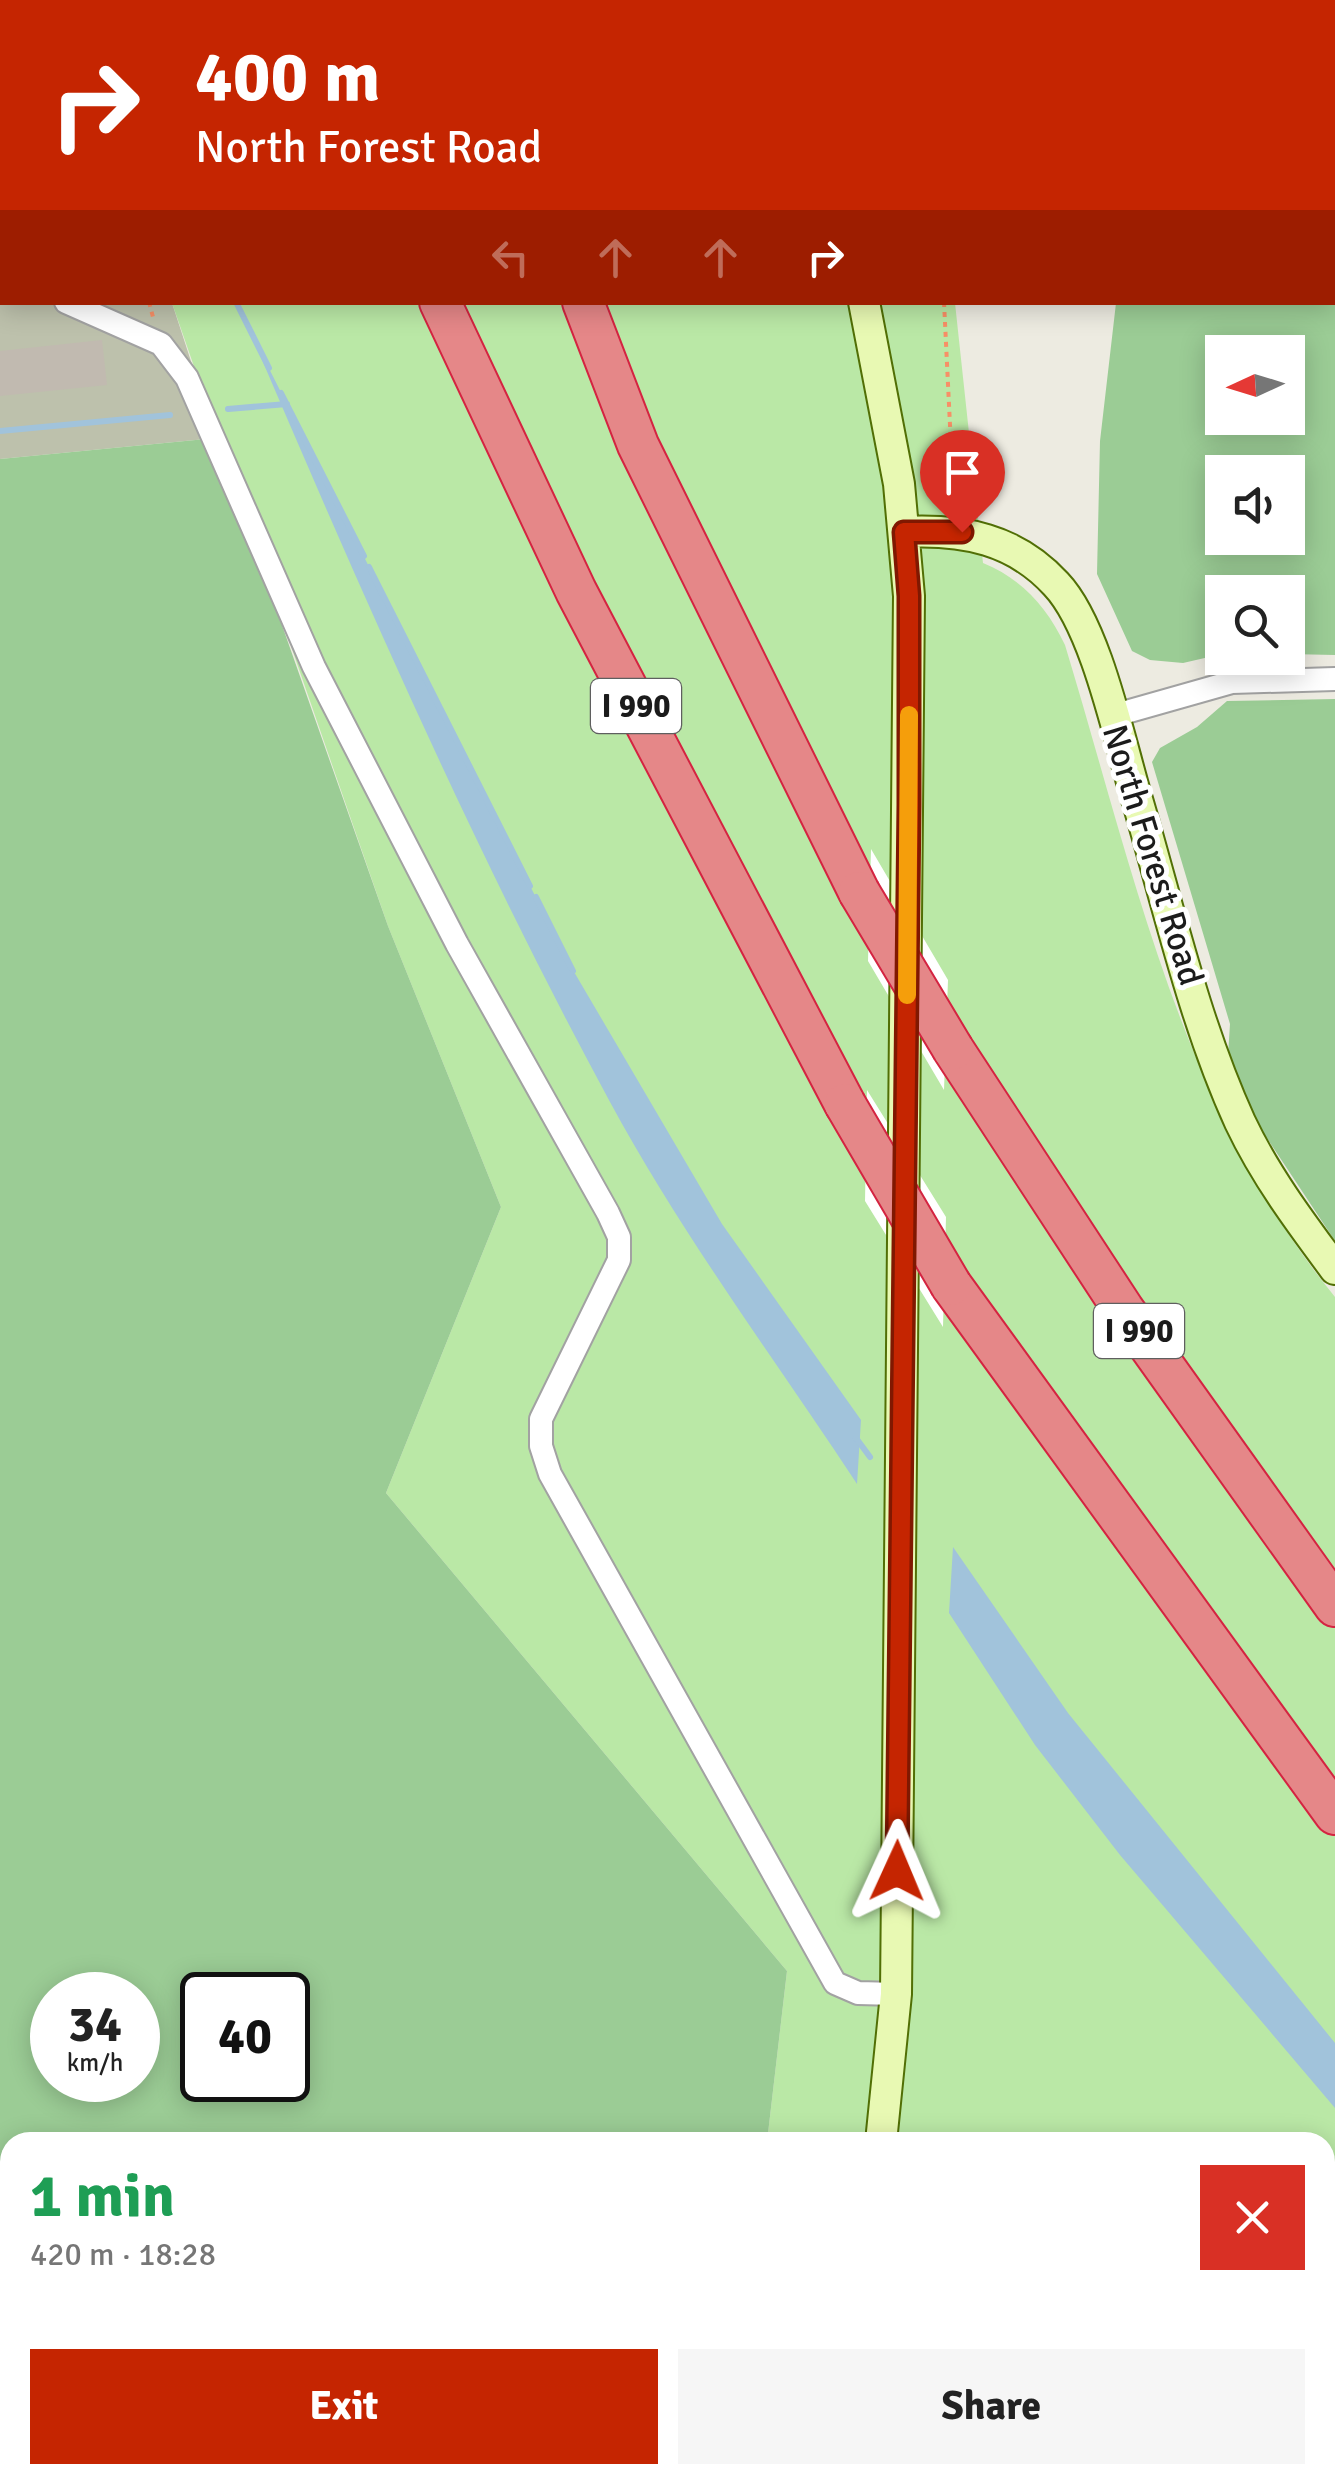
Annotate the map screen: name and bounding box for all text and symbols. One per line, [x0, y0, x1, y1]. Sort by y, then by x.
text: 400 m [195, 34, 380, 120]
icon: right [30, 40, 160, 170]
text: North Forest Road [195, 120, 542, 175]
icon: left [483, 230, 538, 285]
icon: ahead [588, 230, 643, 285]
icon: ahead [693, 230, 748, 285]
icon: right [798, 230, 853, 285]
north arrow [1205, 335, 1305, 435]
map controls [1205, 335, 1305, 675]
pin [920, 430, 1005, 533]
icon: arrive [935, 445, 990, 500]
button: sound [1205, 455, 1305, 555]
button: search [1205, 575, 1305, 675]
road number: I 990 [591, 679, 681, 733]
street label: North Forest Road [1093, 720, 1213, 990]
road number: I 990 [1094, 1304, 1184, 1358]
position arrow [845, 1819, 949, 1923]
speed limit sign: 40 [180, 1972, 310, 2102]
text: 34 [68, 1994, 122, 2056]
text: km/h [67, 2047, 123, 2078]
text: 1 min [30, 2160, 175, 2234]
button: close [1200, 2165, 1305, 2270]
text: 420 m · 18:28 [30, 2235, 216, 2274]
button: Exit [30, 2349, 658, 2464]
button: Share [678, 2349, 1305, 2464]

